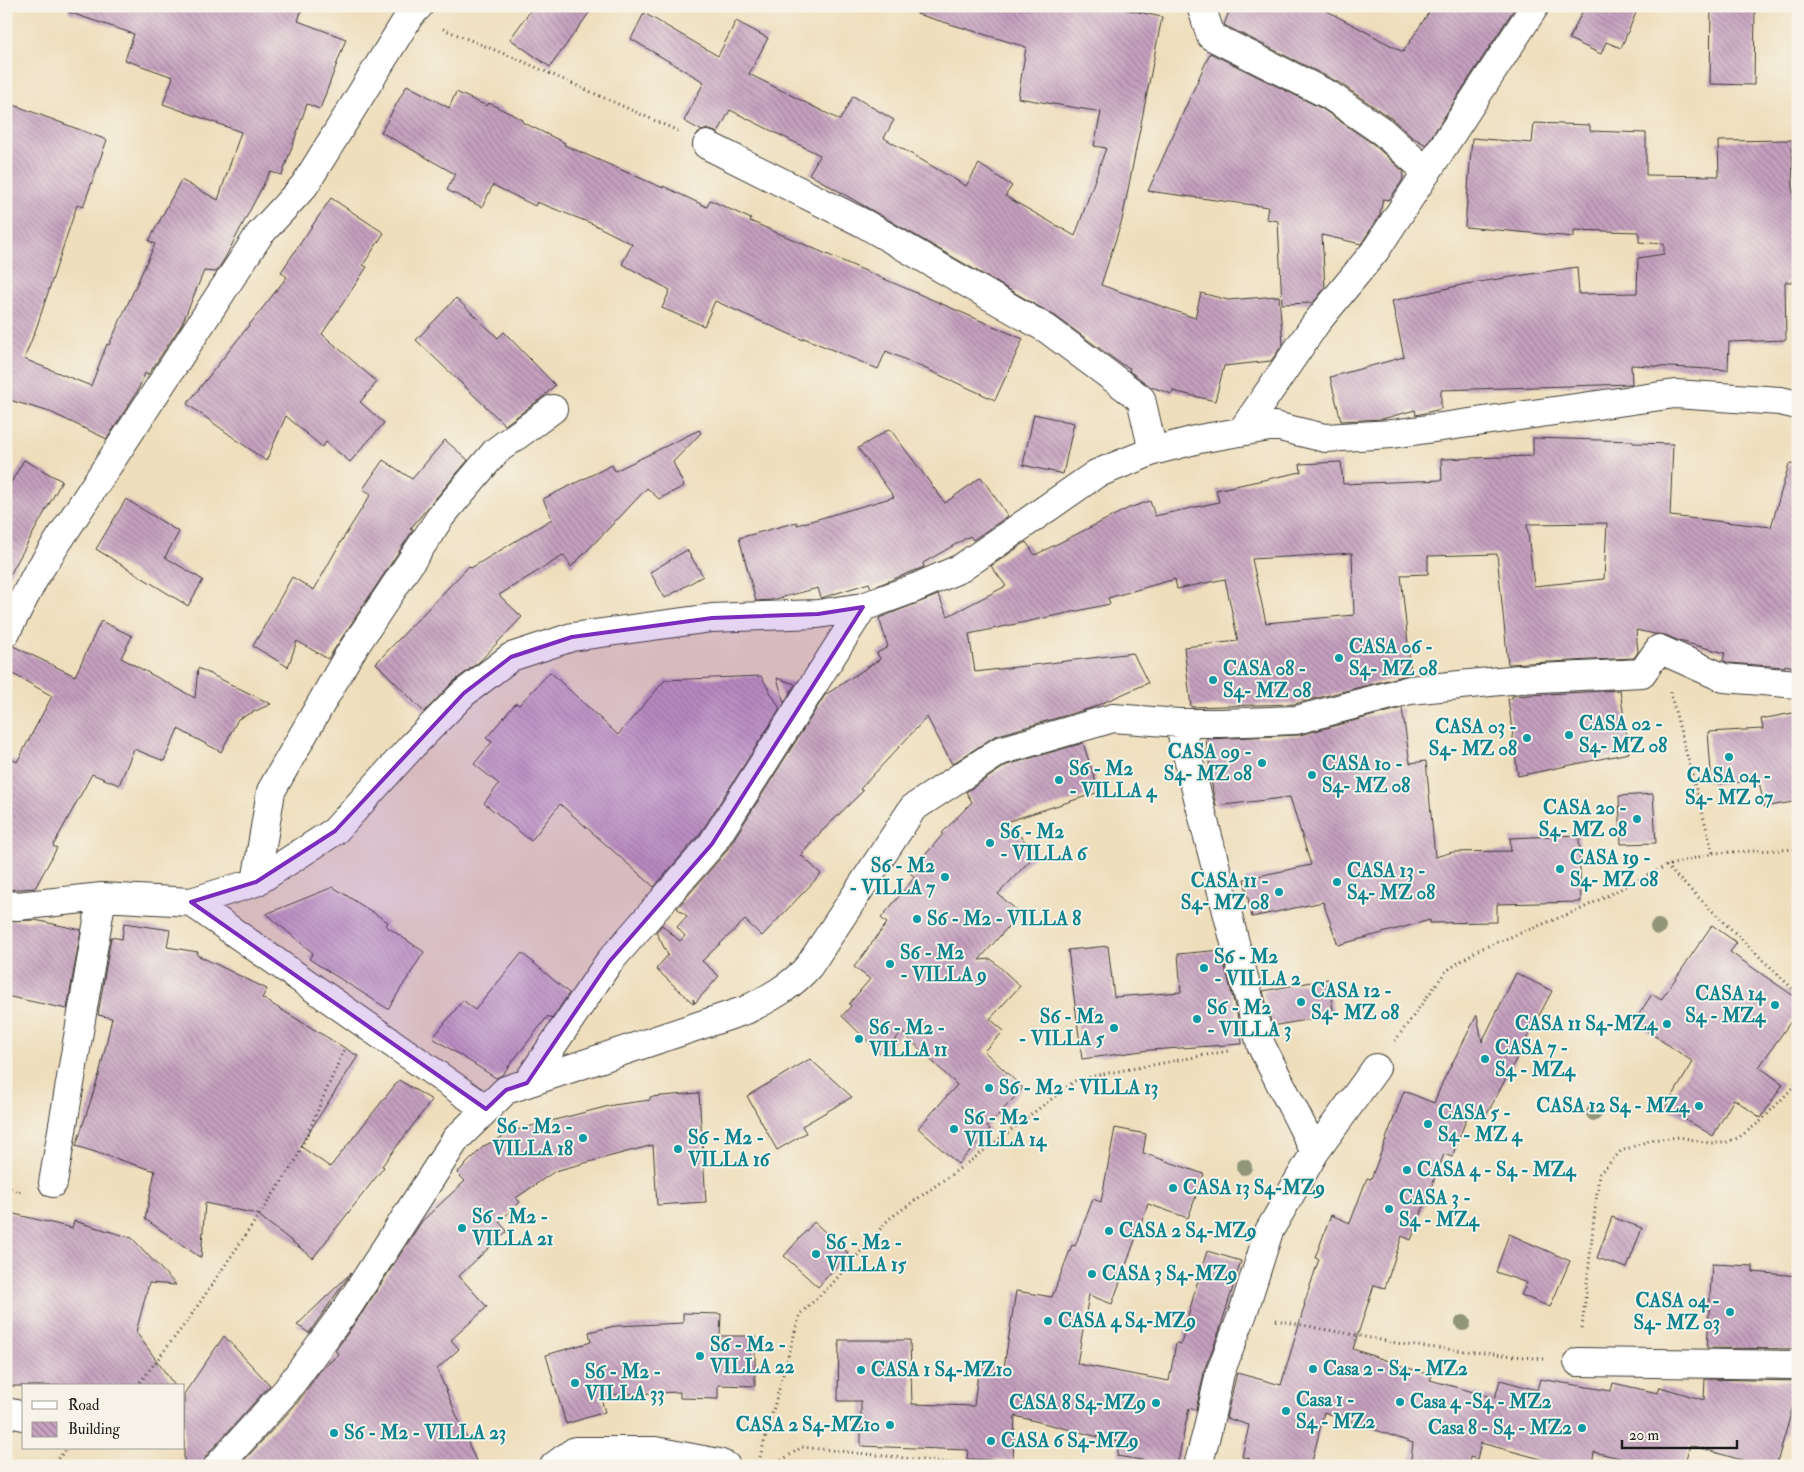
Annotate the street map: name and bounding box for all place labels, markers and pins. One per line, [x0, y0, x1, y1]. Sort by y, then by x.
place label: CASA 06 - S4- MZ 08 [1349, 635, 1437, 681]
marker: CASA 06 - S4- MZ 08 [1333, 652, 1345, 664]
place label: CASA 08 - S4- MZ 08 [1223, 657, 1311, 703]
marker: CASA 08 - S4- MZ 08 [1207, 674, 1219, 686]
place label: CASA 02 - S4- MZ 08 [1579, 712, 1667, 758]
place label: CASA 03 - S4- MZ 08 [1429, 715, 1517, 761]
marker: CASA 02 - S4- MZ 08 [1563, 729, 1575, 741]
marker: CASA 03 - S4- MZ 08 [1521, 732, 1533, 744]
place label: CASA 09 - S4- MZ 08 [1164, 740, 1252, 786]
marker: CASA 04 - S4- MZ 07 [1723, 751, 1735, 763]
place label: CASA 10 - S4- MZ 08 [1322, 752, 1410, 798]
place label: S6 - M2 - VILLA 4 [1069, 757, 1158, 803]
marker: CASA 09 - S4- MZ 08 [1256, 757, 1268, 769]
place label: CASA 04 - S4- MZ 07 [1685, 764, 1773, 810]
marker: CASA 10 - S4- MZ 08 [1306, 769, 1318, 781]
marker: S6 - M2 - VILLA 4 [1053, 774, 1065, 786]
place label: CASA 20 - S4- MZ 08 [1539, 796, 1627, 842]
marker: CASA 20 - S4- MZ 08 [1631, 813, 1643, 825]
place label: S6 - M2 - VILLA 6 [1000, 820, 1088, 866]
marker: S6 - M2 - VILLA 6 [984, 837, 996, 849]
place label: CASA 19 - S4- MZ 08 [1570, 846, 1658, 892]
place label: S6 - M2 - VILLA 7 [849, 854, 935, 900]
place label: CASA 13 - S4- MZ 08 [1347, 859, 1435, 905]
marker: CASA 19 - S4- MZ 08 [1554, 863, 1566, 875]
place label: CASA 11 - S4- MZ 08 [1181, 869, 1269, 915]
marker: S6 - M2 - VILLA 7 [939, 871, 951, 883]
marker: CASA 13 - S4- MZ 08 [1331, 876, 1343, 888]
marker: CASA 11 - S4- MZ 08 [1273, 886, 1285, 898]
place label: S6 - M2 - VILLA 8 [927, 907, 1081, 931]
marker: S6 - M2 - VILLA 8 [911, 913, 923, 925]
place label: S6 - M2 - VILLA 9 [900, 941, 987, 987]
place label: S6 - M2 - VILLA 2 [1214, 945, 1301, 991]
marker: S6 - M2 - VILLA 9 [884, 958, 896, 970]
marker: S6 - M2 - VILLA 2 [1198, 962, 1210, 974]
place label: CASA 12 - S4- MZ 08 [1311, 979, 1399, 1025]
place label: CASA 14 S4 - MZ4 [1685, 982, 1767, 1028]
place label: S6 - M2 - VILLA 3 [1207, 996, 1291, 1042]
marker: CASA 12 - S4- MZ 08 [1295, 996, 1307, 1008]
marker: CASA 14 S4 - MZ4 [1769, 999, 1781, 1011]
place label: S6 - M2 - VILLA 5 [1019, 1005, 1105, 1051]
place label: CASA 11 S4-MZ4 [1515, 1012, 1659, 1036]
marker: S6 - M2 - VILLA 3 [1191, 1013, 1203, 1025]
place label: S6 - M2 - VILLA 11 [868, 1016, 948, 1062]
marker: CASA 11 S4-MZ4 [1661, 1018, 1673, 1030]
marker: S6 - M2 - VILLA 5 [1108, 1022, 1120, 1034]
marker: S6 - M2 - VILLA 11 [853, 1033, 865, 1045]
place label: CASA 7 - S4 - MZ4 [1495, 1036, 1576, 1082]
marker: CASA 7 - S4 - MZ4 [1479, 1053, 1491, 1065]
place label: S6 - M2 - VILLA 13 [999, 1076, 1158, 1100]
marker: S6 - M2 - VILLA 13 [983, 1082, 995, 1094]
place label: CASA 12 S4 - MZ4 [1536, 1094, 1691, 1118]
marker: CASA 12 S4 - MZ4 [1693, 1100, 1705, 1112]
place label: CASA 5 - S4 - MZ 4 [1438, 1101, 1523, 1147]
place label: S6 - M2 - VILLA 14 [963, 1106, 1048, 1152]
place label: S6 - M2 - VILLA 18 [491, 1115, 573, 1161]
marker: CASA 5 - S4 - MZ 4 [1422, 1118, 1434, 1130]
marker: S6 - M2 - VILLA 14 [948, 1123, 960, 1135]
place label: S6 - M2 - VILLA 16 [687, 1126, 771, 1172]
marker: S6 - M2 - VILLA 18 [577, 1132, 589, 1144]
marker: S6 - M2 - VILLA 16 [672, 1143, 684, 1155]
place label: CASA 4 - S4 - MZ4 [1417, 1158, 1577, 1182]
marker: CASA 4 - S4 - MZ4 [1401, 1164, 1413, 1176]
place label: CASA 13 S4-MZ9 [1183, 1176, 1325, 1200]
marker: CASA 13 S4-MZ9 [1167, 1182, 1179, 1194]
place label: CASA 3 - S4 - MZ4 [1399, 1186, 1480, 1232]
marker: CASA 3 - S4 - MZ4 [1383, 1203, 1395, 1215]
place label: S6 - M2 - VILLA 21 [471, 1205, 554, 1251]
place label: CASA 2 S4-MZ9 [1119, 1219, 1256, 1243]
marker: S6 - M2 - VILLA 21 [456, 1222, 468, 1234]
marker: CASA 2 S4-MZ9 [1103, 1225, 1115, 1237]
place label: S6 - M2 - VILLA 15 [825, 1231, 907, 1277]
marker: S6 - M2 - VILLA 15 [810, 1248, 822, 1260]
place label: CASA 3 S4-MZ9 [1102, 1262, 1237, 1286]
marker: CASA 3 S4-MZ9 [1086, 1268, 1098, 1280]
place label: CASA 04 - S4- MZ 03 [1633, 1289, 1720, 1335]
marker: CASA 04 - S4- MZ 03 [1724, 1306, 1736, 1318]
place label: CASA 4 S4-MZ9 [1058, 1309, 1196, 1333]
marker: CASA 4 S4-MZ9 [1042, 1315, 1054, 1327]
place label: S6 - M2 - VILLA 22 [709, 1333, 795, 1379]
marker: S6 - M2 - VILLA 22 [694, 1350, 706, 1362]
place label: Casa 2 - S4 - MZ2 [1323, 1357, 1468, 1381]
place label: CASA 1 S4-MZ10 [871, 1358, 1013, 1382]
place label: S6 - M2 - VILLA 33 [584, 1360, 665, 1406]
marker: Casa 2 - S4 - MZ2 [1307, 1363, 1319, 1375]
marker: CASA 1 S4-MZ10 [855, 1364, 867, 1376]
marker: S6 - M2 - VILLA 33 [569, 1377, 581, 1389]
place label: Casa 1 - S4 - MZ2 [1296, 1388, 1375, 1434]
place label: Casa 4 -S4 - MZ2 [1410, 1390, 1552, 1414]
place label: CASA 8 S4-MZ9 [1009, 1391, 1146, 1415]
marker: Casa 4 -S4 - MZ2 [1394, 1396, 1406, 1408]
marker: CASA 8 S4-MZ9 [1150, 1397, 1162, 1409]
marker: Casa 1 - S4 - MZ2 [1280, 1405, 1292, 1417]
place label: CASA 2 S4-MZ10 [736, 1413, 880, 1437]
place label: Casa 8 - S4 - MZ2 [1428, 1416, 1572, 1440]
marker: CASA 2 S4-MZ10 [884, 1419, 896, 1431]
place label: S6 - M2 - VILLA 23 [344, 1421, 506, 1445]
marker: Casa 8 - S4 - MZ2 [1576, 1422, 1588, 1434]
marker: S6 - M2 - VILLA 23 [328, 1427, 340, 1439]
place label: CASA 6 S4-MZ9 [1001, 1429, 1138, 1453]
marker: CASA 6 S4-MZ9 [985, 1435, 997, 1447]

